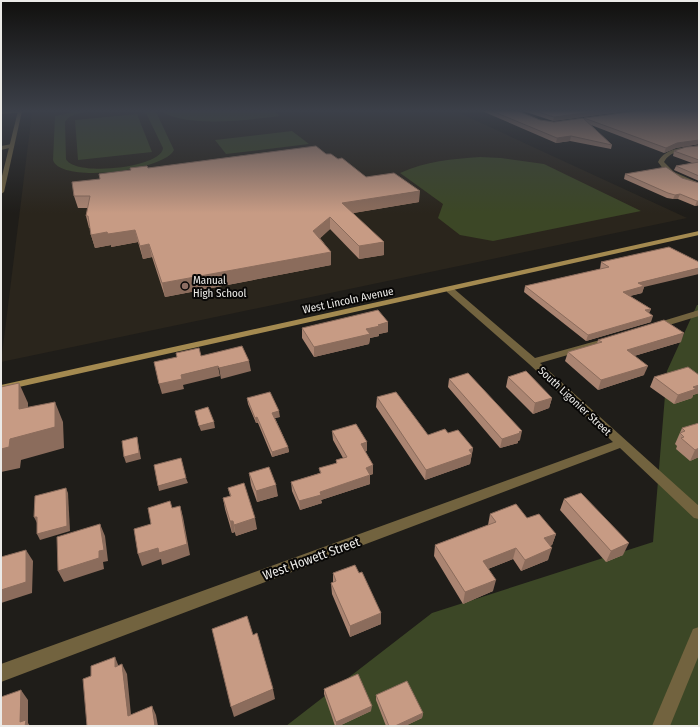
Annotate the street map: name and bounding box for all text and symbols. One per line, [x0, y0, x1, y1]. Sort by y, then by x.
place label: Manual High School [193, 274, 247, 300]
marker: Manual High School [180, 281, 190, 291]
street label: West Lincoln Avenue [302, 285, 395, 316]
street label: South Ligonier Street [536, 364, 614, 439]
street label: West Howett Street [261, 534, 362, 583]

